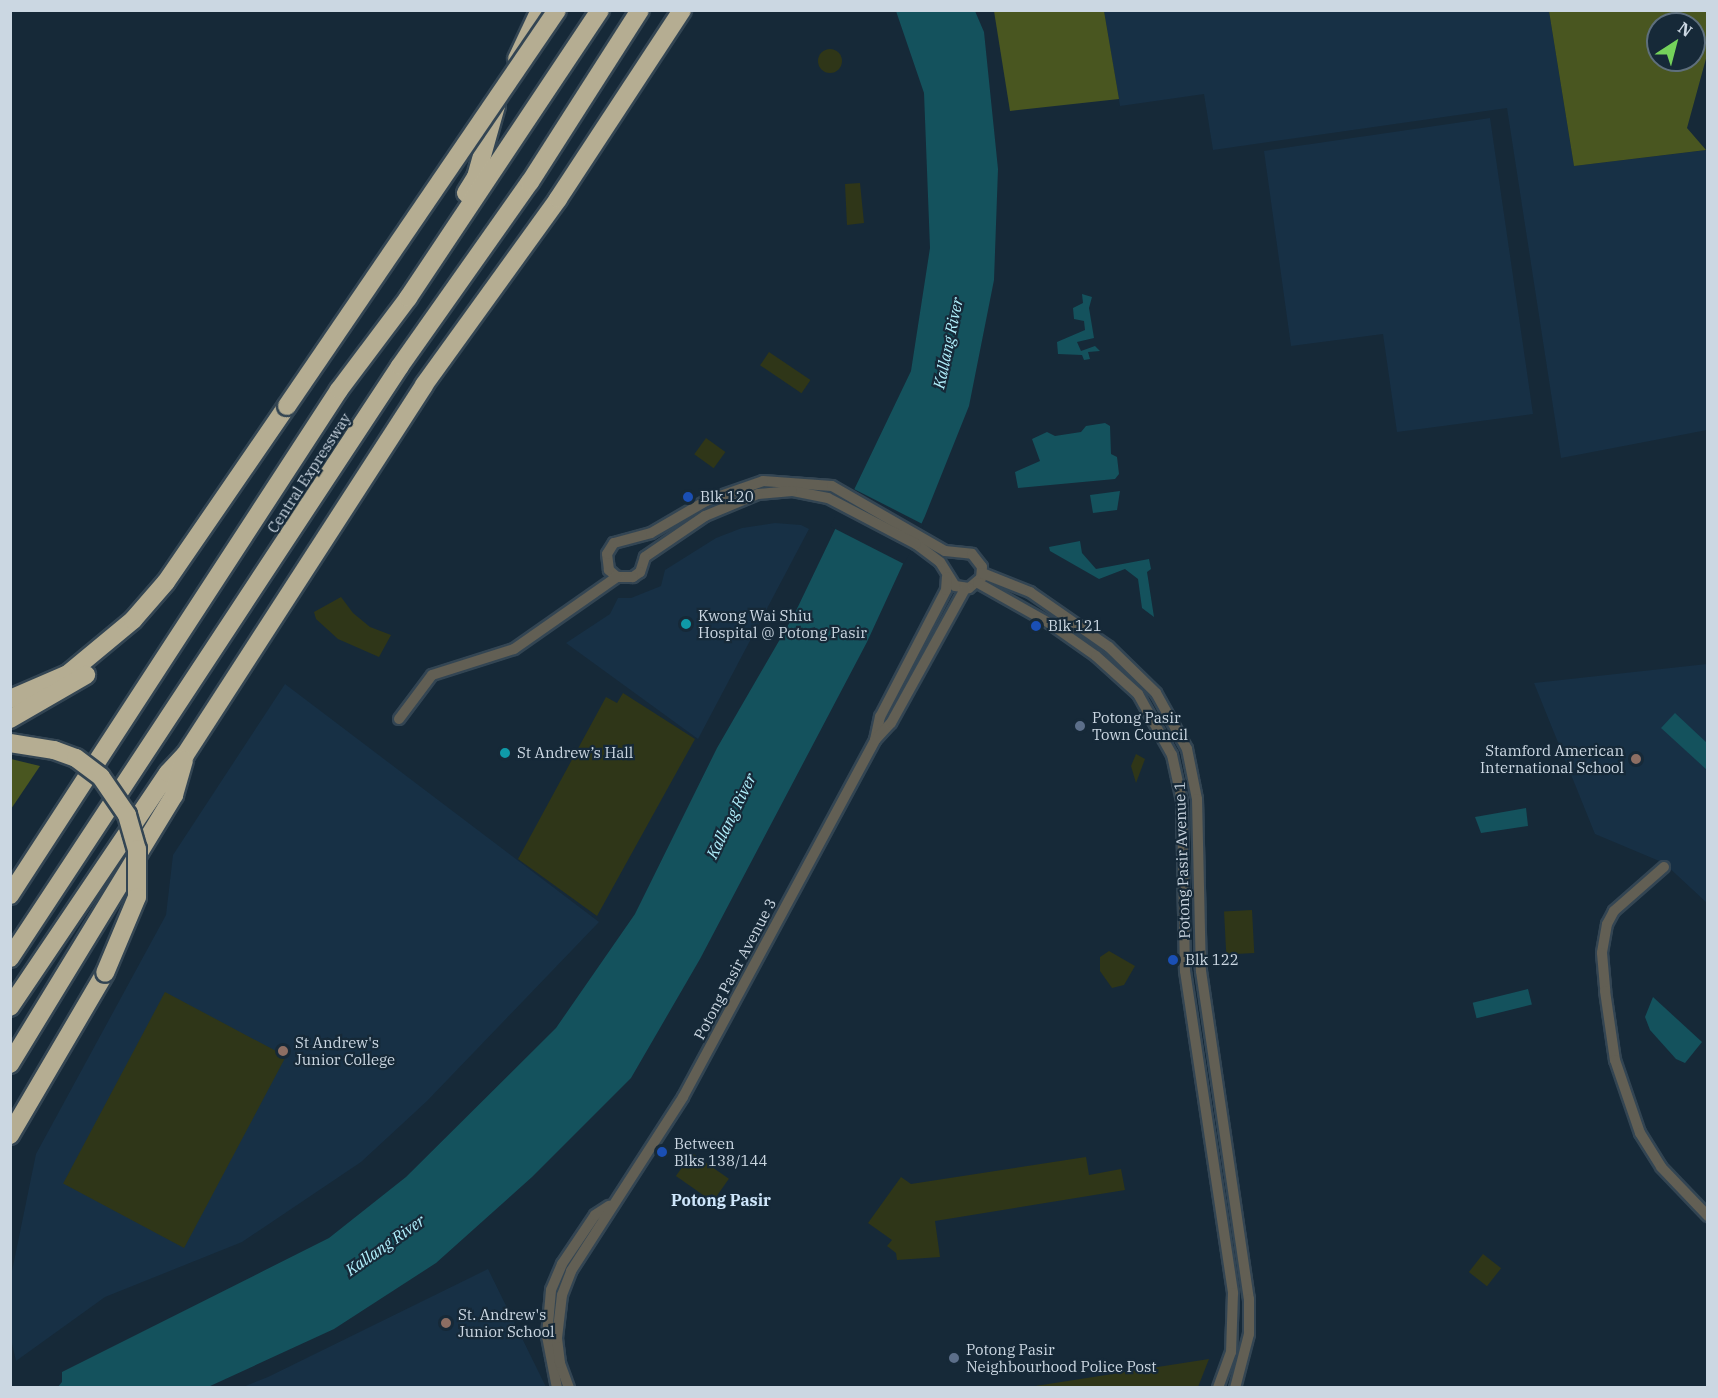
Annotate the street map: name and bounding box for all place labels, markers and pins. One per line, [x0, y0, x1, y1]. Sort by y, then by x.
place label: Blk 120 [700, 488, 754, 506]
marker: Blk 120 [681, 490, 695, 504]
place label: Kwong Wai Shiu Hospital @ Potong Pasir [698, 606, 867, 641]
marker: Kwong Wai Shiu Hospital @ Potong Pasir [679, 617, 693, 631]
place label: Blk 121 [1048, 617, 1102, 635]
marker: Blk 121 [1029, 619, 1043, 633]
place label: Potong Pasir Town Council [1092, 708, 1188, 743]
marker: Potong Pasir Town Council [1073, 719, 1087, 733]
place label: Stamford American International School [1480, 741, 1624, 776]
place label: St Andrew’s Hall [517, 744, 633, 762]
marker: St Andrew’s Hall [498, 746, 512, 760]
marker: Stamford American International School [1629, 752, 1643, 766]
place label: Blk 122 [1185, 951, 1239, 969]
marker: Blk 122 [1166, 953, 1180, 967]
place label: St Andrew's Junior College [295, 1033, 395, 1068]
marker: St Andrew's Junior College [276, 1044, 290, 1058]
place label: Between Blks 138/144 [674, 1134, 768, 1169]
marker: Between Blks 138/144 [655, 1145, 669, 1159]
place label: St. Andrew's Junior School [458, 1305, 554, 1340]
marker: St. Andrew's Junior School [439, 1316, 453, 1330]
place label: Potong Pasir Neighbourhood Police Post [966, 1340, 1156, 1375]
marker: Potong Pasir Neighbourhood Police Post [947, 1351, 961, 1365]

